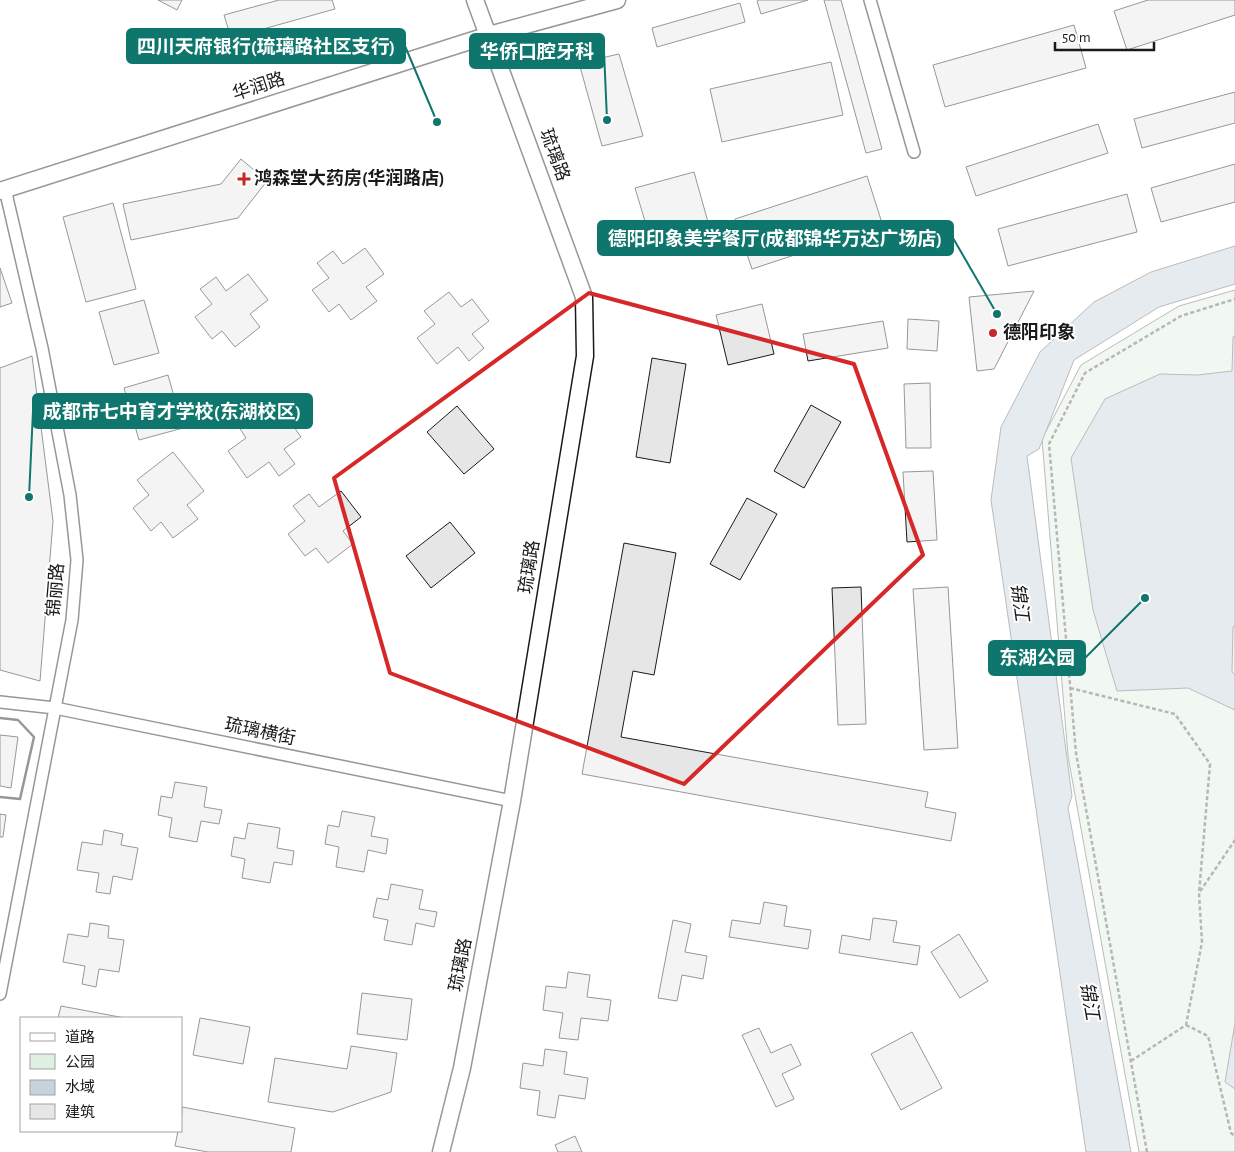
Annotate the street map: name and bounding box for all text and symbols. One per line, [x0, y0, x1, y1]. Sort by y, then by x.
scale bar [1055, 20, 1154, 52]
callout: 四川天府银行(琉璃路社区支行) [127, 29, 405, 63]
text: 50 m [1062, 30, 1091, 45]
callout: 华侨口腔牙科 [470, 34, 604, 68]
text: 四川天府银行(琉璃路社区支行) [137, 36, 395, 57]
text: 华侨口腔牙科 [480, 41, 594, 62]
street label: 华润路 [230, 68, 287, 104]
street label: 琉璃路 [536, 126, 574, 183]
place label: 鸿森堂大药房(华润路店) [254, 168, 445, 188]
marker: 鸿森堂大药房(华润路店) [238, 173, 250, 185]
callout: 德阳印象美学餐厅(成都锦华万达广场店) [598, 221, 953, 255]
text: 德阳印象美学餐厅(成都锦华万达广场店) [608, 228, 942, 249]
place label: 德阳印象 [1003, 322, 1075, 342]
marker: 德阳印象 [987, 327, 999, 339]
callout: 成都市七中育才学校(东湖校区) [33, 394, 312, 428]
text: 成都市七中育才学校(东湖校区) [43, 401, 301, 422]
street label: 琉璃路 [515, 539, 543, 595]
street label: 锦丽路 [43, 562, 67, 618]
water label: 锦江 [1007, 582, 1032, 624]
callout: 东湖公园 [989, 641, 1085, 675]
text: 东湖公园 [999, 647, 1075, 668]
street label: 琉璃横街 [223, 714, 298, 748]
street label: 琉璃路 [445, 936, 475, 993]
water label: 锦江 [1076, 980, 1103, 1023]
legend [20, 1017, 182, 1132]
text: 道路 [65, 1029, 95, 1045]
text: 公园 [65, 1054, 95, 1070]
text: 水域 [65, 1079, 95, 1095]
text: 建筑 [65, 1104, 95, 1120]

